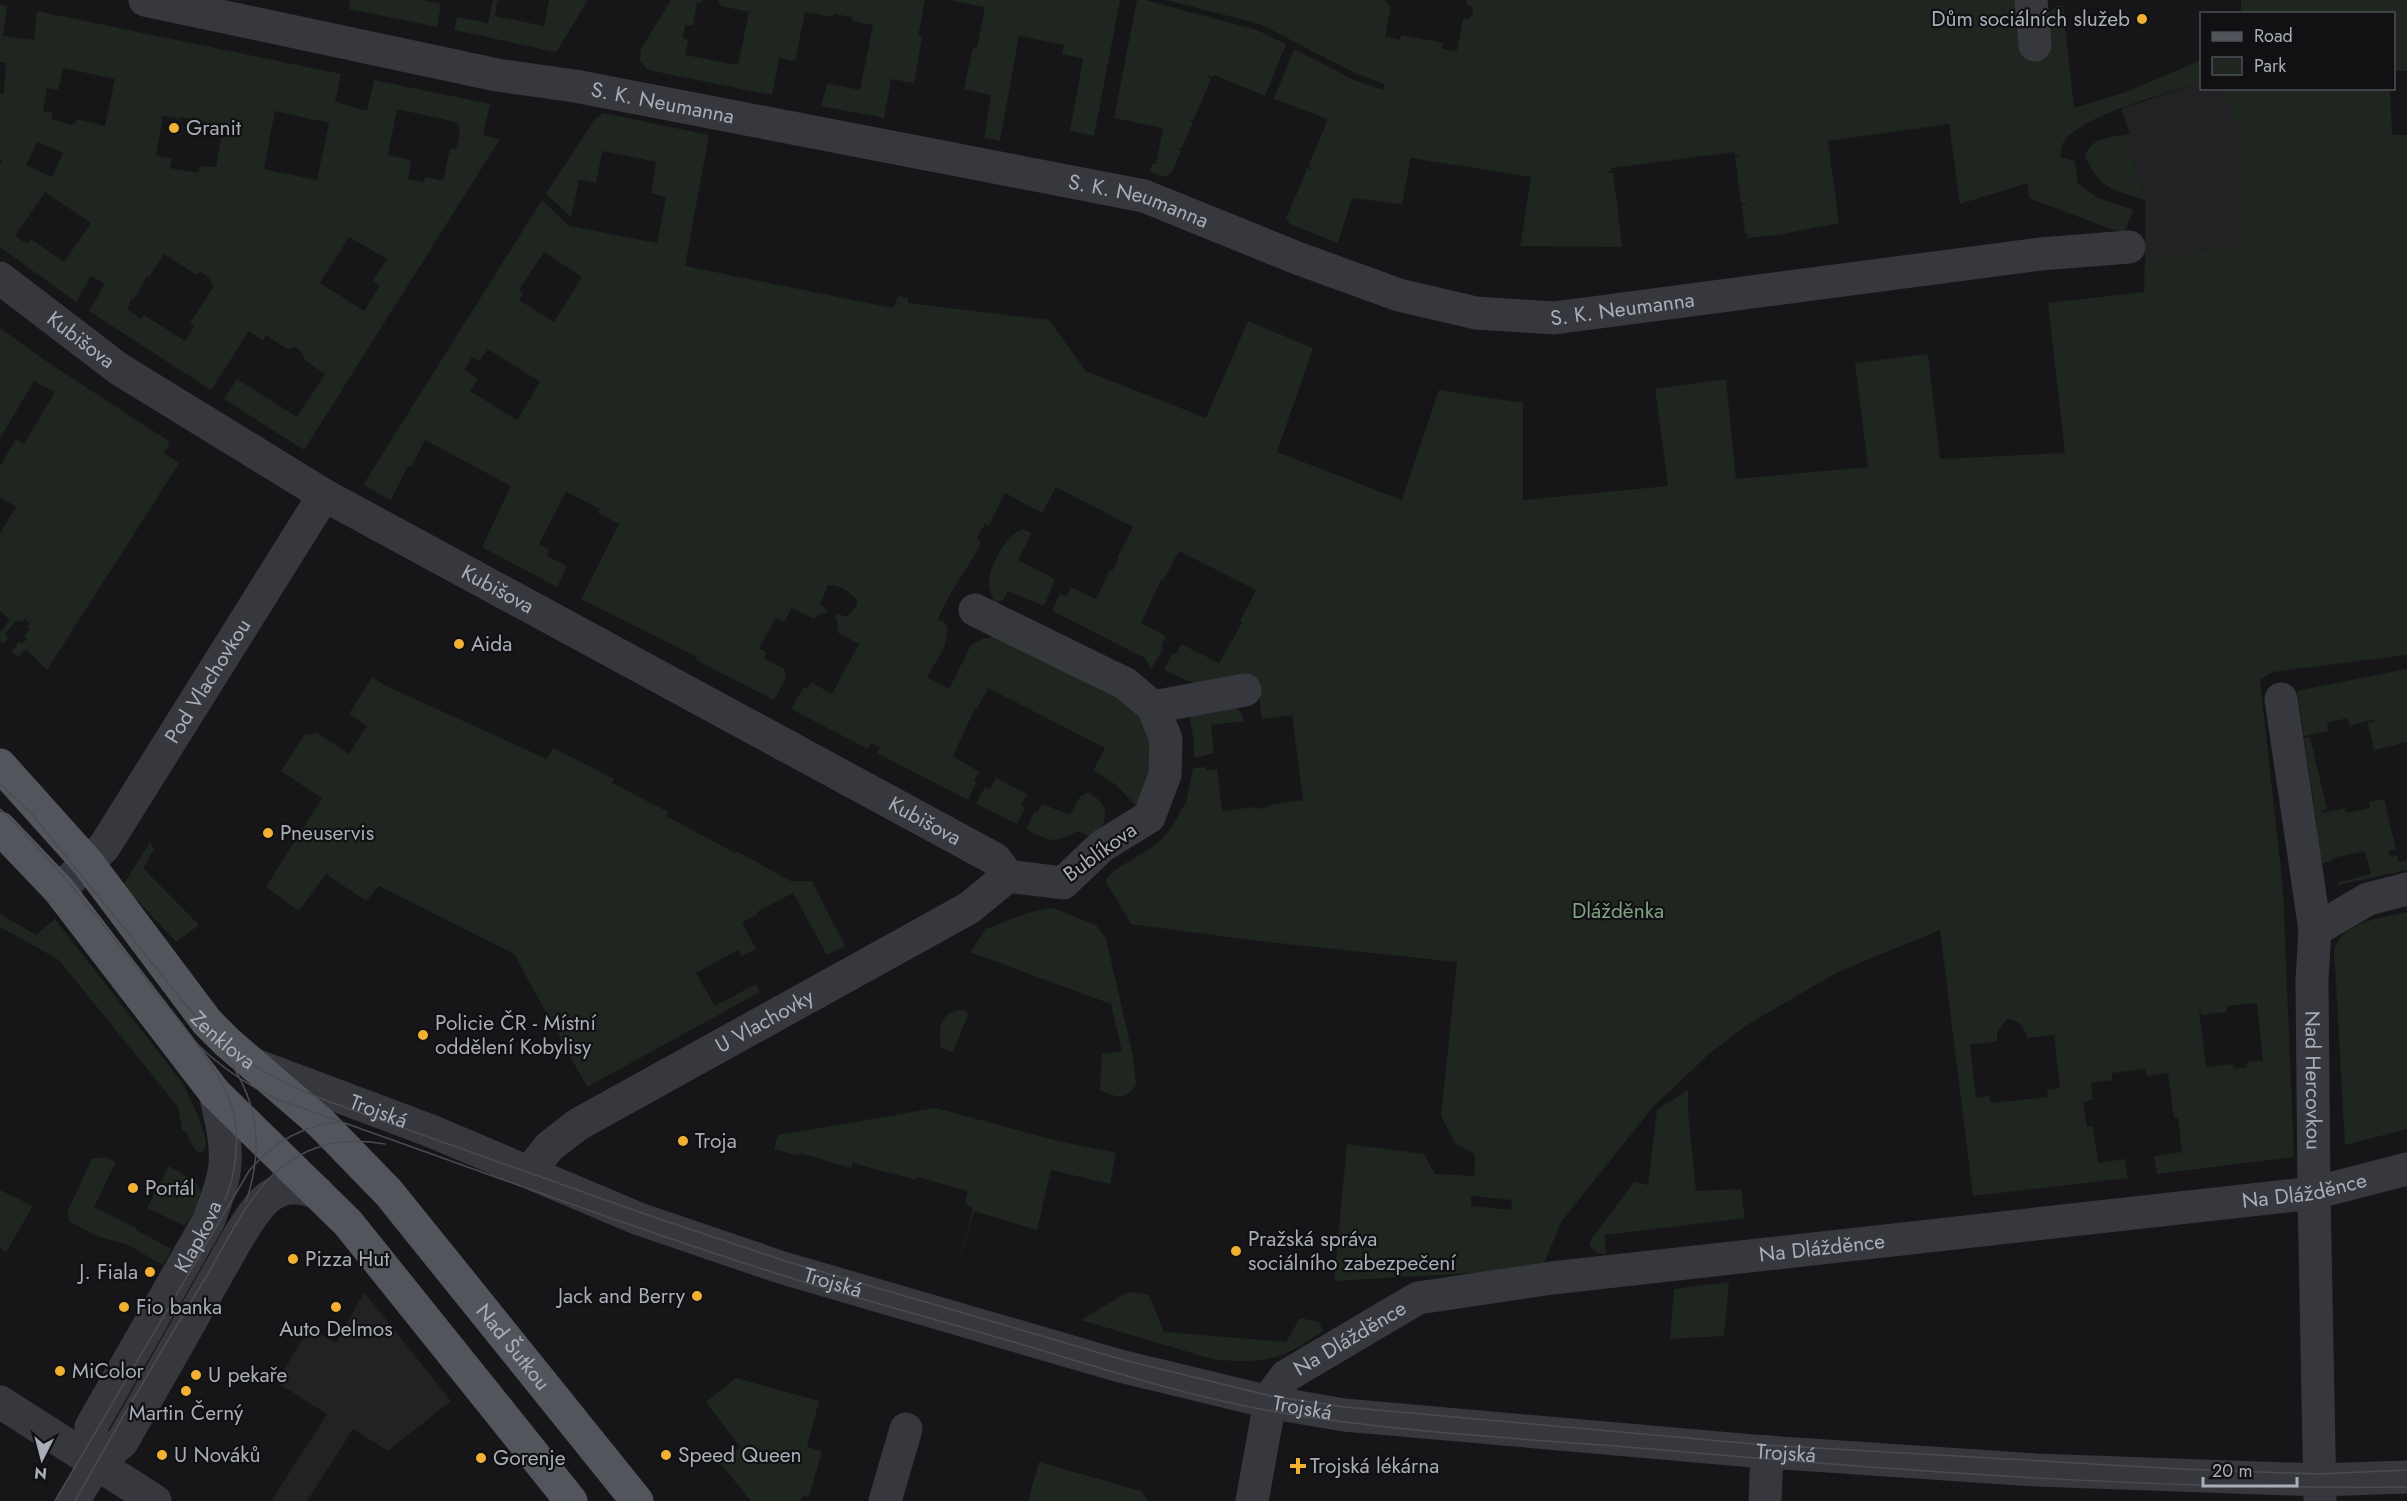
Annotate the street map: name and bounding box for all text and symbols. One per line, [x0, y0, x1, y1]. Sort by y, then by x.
place label: Dům sociálních služeb [1931, 4, 2130, 34]
marker: Dům sociálních služeb [2135, 12, 2149, 26]
legend [2200, 12, 2395, 90]
text: Road [2254, 23, 2293, 49]
text: Park [2254, 53, 2286, 79]
street label: S. K. Neumanna [588, 74, 737, 131]
place label: Granit [186, 113, 241, 143]
marker: Granit [167, 121, 181, 135]
street label: S. K. Neumanna [1066, 167, 1213, 236]
street label: S. K. Neumanna [1548, 285, 1696, 333]
street label: Kubišova [41, 304, 121, 376]
street label: Kubišova [456, 557, 539, 621]
street label: Pod Vlachovkou [157, 613, 258, 749]
place label: Aida [471, 629, 512, 659]
marker: Aida [452, 637, 466, 651]
street label: Kubišova [883, 789, 967, 853]
street label: Bublíkova [1057, 815, 1143, 889]
place label: Pneuservis [280, 818, 374, 848]
marker: Pneuservis [261, 826, 275, 840]
park label: Dlážděnka [1572, 896, 1664, 926]
street label: U Vlachovky [710, 981, 820, 1061]
street label: Zenklova [183, 1004, 261, 1077]
place label: Policie ČR - Místní oddělení Kobylisy [435, 1008, 597, 1062]
street label: Nad Hercovkou [2297, 1011, 2329, 1150]
marker: Policie ČR - Místní oddělení Kobylisy [416, 1028, 430, 1042]
street label: Trojská [345, 1087, 412, 1136]
place label: Troja [695, 1126, 737, 1156]
marker: Troja [676, 1134, 690, 1148]
street label: Na Dlážděnce [2240, 1165, 2370, 1216]
place label: Portál [145, 1173, 195, 1203]
marker: Portál [126, 1181, 140, 1195]
street label: Klapkova [167, 1197, 230, 1278]
place label: Pražská správa sociálního zabezpečení [1248, 1224, 1457, 1278]
street label: Na Dlážděnce [1757, 1226, 1886, 1270]
place label: Pizza Hut [305, 1244, 389, 1274]
marker: Pražská správa sociálního zabezpečení [1229, 1244, 1243, 1258]
marker: Pizza Hut [286, 1252, 300, 1266]
place label: J. Fiala [76, 1257, 138, 1287]
street label: Trojská [800, 1260, 866, 1305]
marker: J. Fiala [143, 1265, 157, 1279]
place label: Jack and Berry [555, 1281, 686, 1311]
marker: Jack and Berry [690, 1289, 704, 1303]
place label: Fio banka [136, 1292, 222, 1322]
street label: Na Dlážděnce [1288, 1293, 1412, 1383]
street label: Nad Šutkou [469, 1297, 557, 1397]
marker: Fio banka [117, 1300, 131, 1314]
marker: Auto Delmos [329, 1300, 343, 1314]
place label: Auto Delmos [279, 1314, 393, 1344]
place label: MiColor [72, 1356, 145, 1386]
place label: U pekaře [208, 1360, 287, 1390]
marker: MiColor [53, 1364, 67, 1378]
marker: U pekaře [189, 1368, 203, 1382]
marker: Martin Černý [179, 1384, 193, 1398]
street label: Trojská [1270, 1388, 1334, 1428]
place label: Martin Černý [129, 1398, 244, 1428]
north arrow [12, 1429, 72, 1489]
street label: Trojská [1755, 1436, 1817, 1470]
place label: U Nováků [174, 1440, 261, 1470]
place label: Speed Queen [678, 1440, 802, 1470]
place label: Gorenje [493, 1443, 566, 1473]
marker: U Nováků [155, 1448, 169, 1462]
marker: Speed Queen [659, 1448, 673, 1462]
scale bar [2203, 1450, 2298, 1488]
marker: Gorenje [474, 1451, 488, 1465]
place label: Trojská lékárna [1310, 1451, 1439, 1481]
text: 20 m [2212, 1458, 2252, 1484]
marker: Trojská lékárna [1291, 1459, 1305, 1473]
text: N [33, 1461, 48, 1486]

